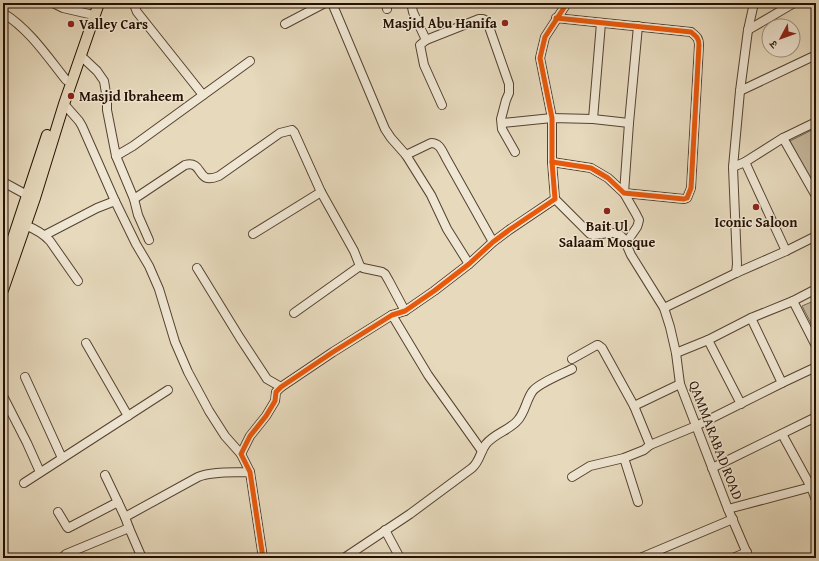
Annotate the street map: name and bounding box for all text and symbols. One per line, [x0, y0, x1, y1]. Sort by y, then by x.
place label: Masjid Abu Hanifa [383, 13, 498, 33]
place label: Valley Cars [79, 14, 148, 34]
marker: Masjid Abu Hanifa [500, 18, 510, 28]
north arrow [761, 18, 801, 58]
marker: Valley Cars [66, 19, 76, 29]
text: उ [765, 36, 782, 53]
place label: Masjid Ibraheem [79, 86, 184, 106]
marker: Masjid Ibraheem [66, 91, 76, 101]
marker: Iconic Saloon [751, 202, 761, 212]
marker: Bait Ul Salaam Mosque [602, 206, 612, 216]
place label: Iconic Saloon [715, 212, 798, 232]
place label: Bait Ul Salaam Mosque [559, 216, 655, 252]
street label: QAMMARABAD ROAD [684, 378, 748, 502]

